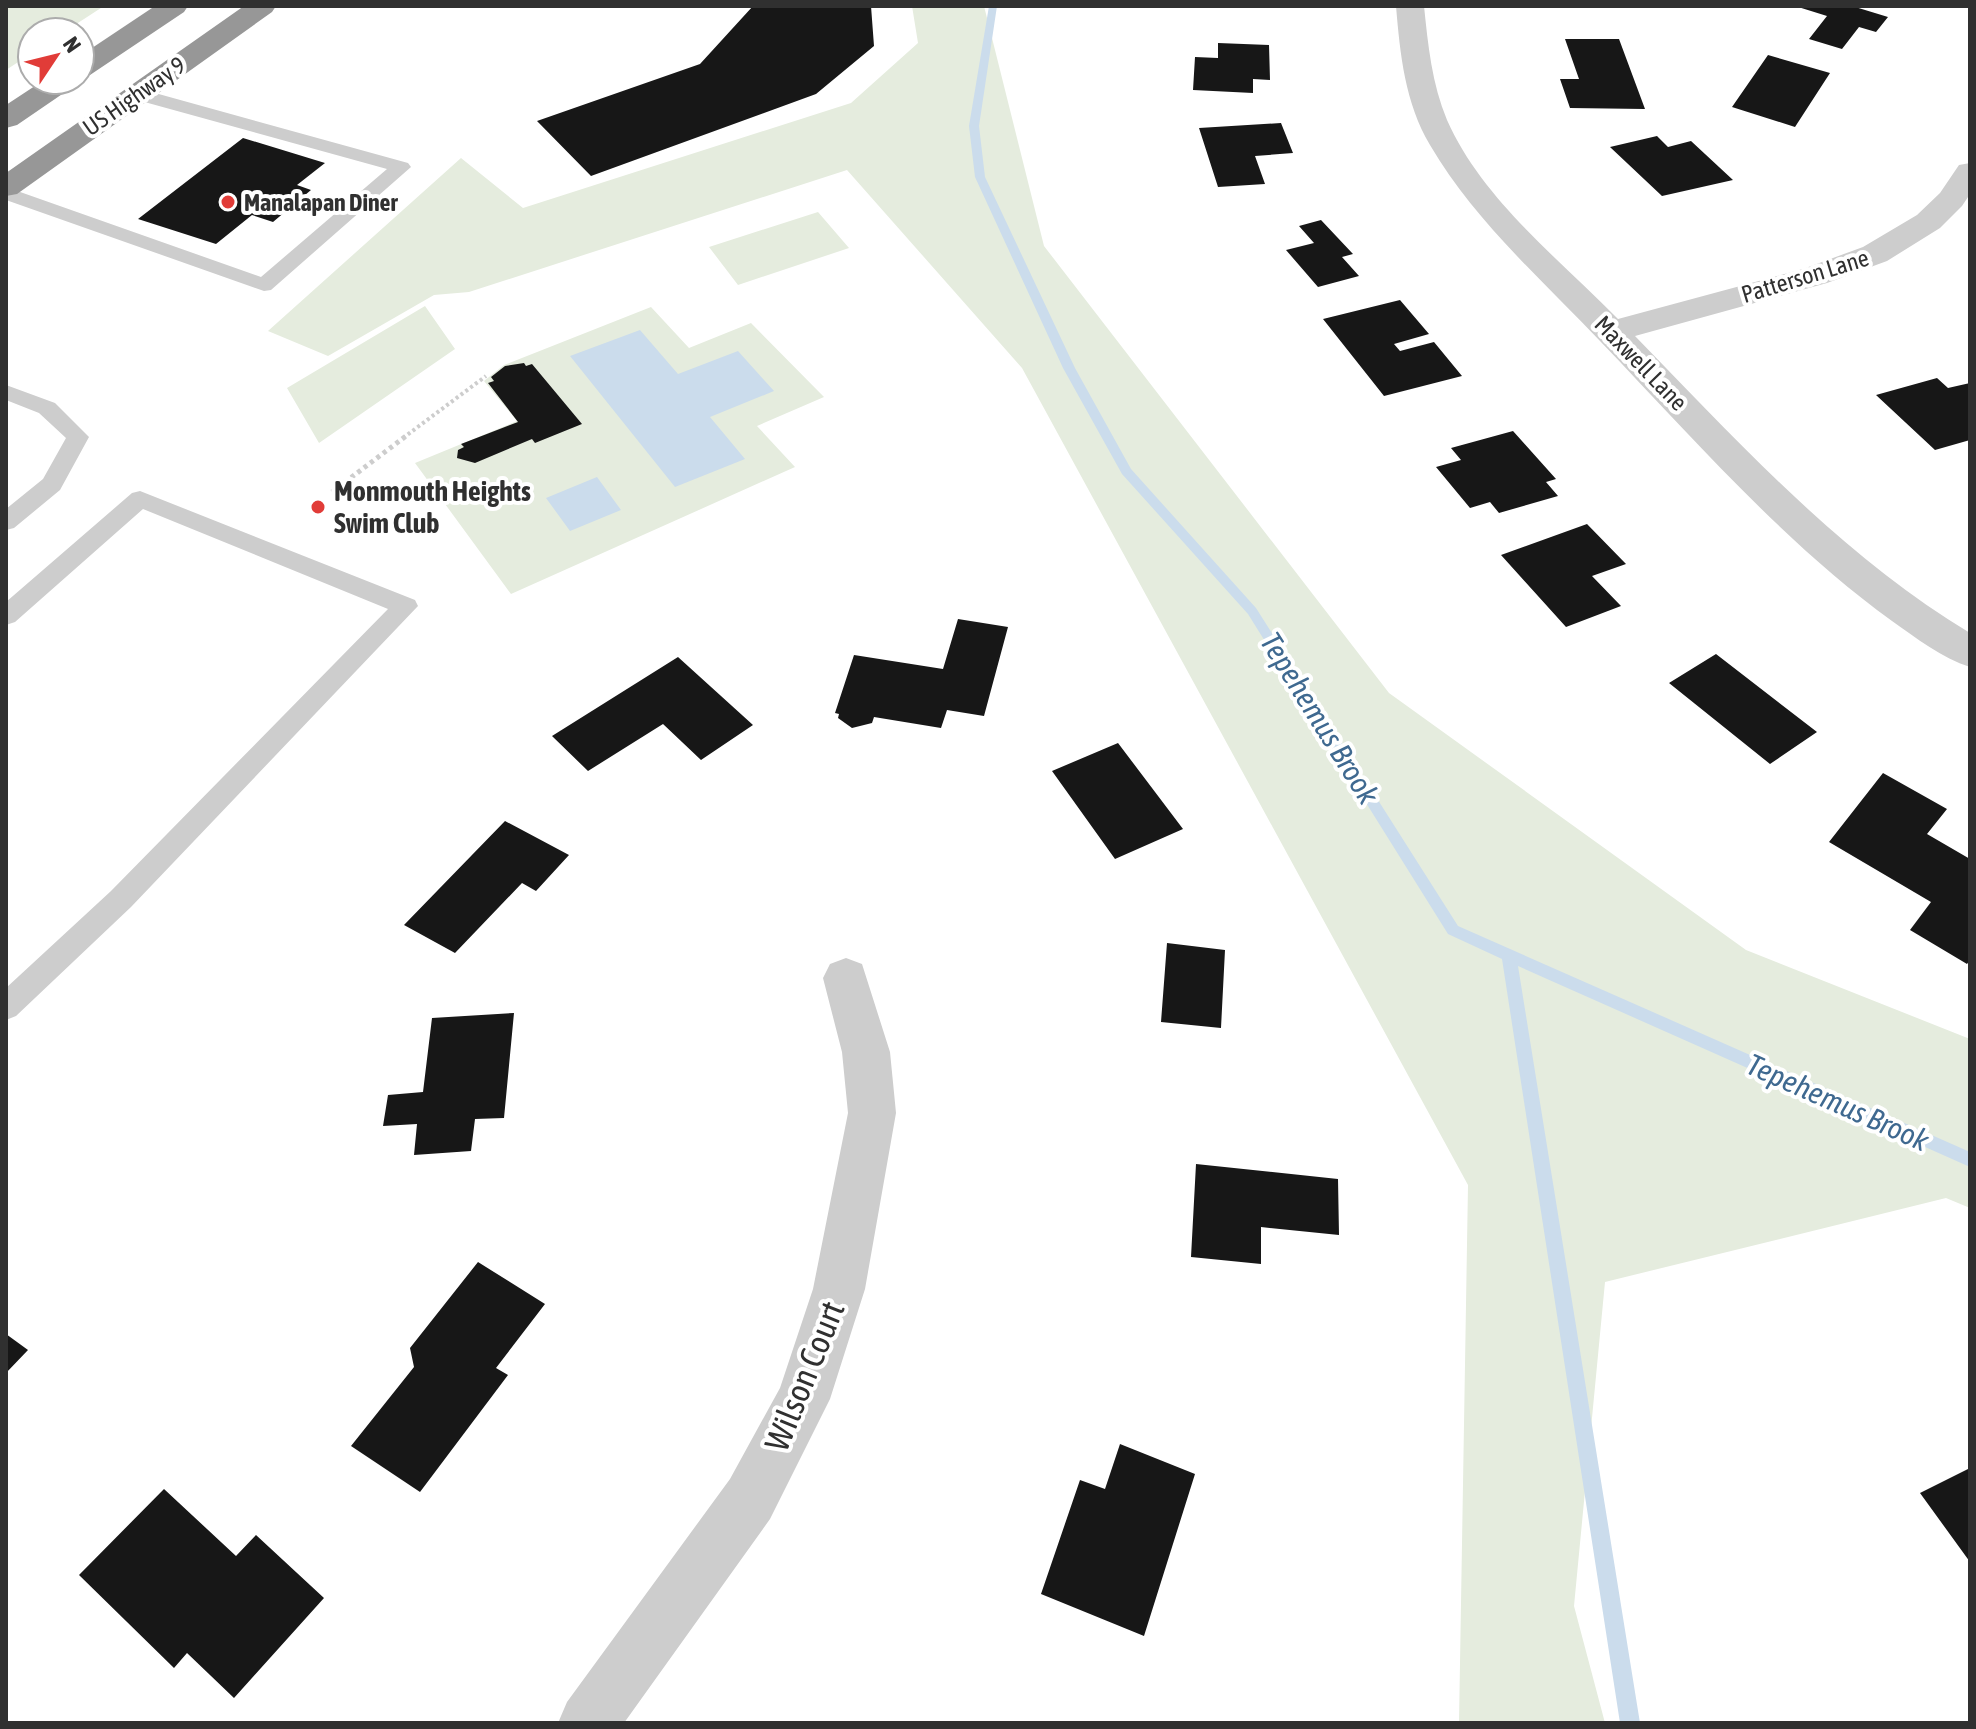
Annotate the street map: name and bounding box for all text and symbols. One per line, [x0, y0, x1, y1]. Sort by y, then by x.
north arrow [16, 16, 96, 96]
text: N [58, 32, 87, 57]
street label: US Highway 9 [78, 51, 190, 141]
place label: Manalapan Diner [244, 189, 399, 216]
marker: Manalapan Diner [219, 193, 237, 211]
street label: Patterson Lane [1738, 244, 1872, 308]
street label: Maxwell Lane [1589, 310, 1693, 416]
place label: Monmouth Heights Swim Club [334, 475, 531, 539]
marker: Monmouth Heights Swim Club [309, 498, 327, 516]
water label: Tepehemus Brook [1254, 626, 1387, 811]
water label: Tepehemus Brook [1742, 1047, 1935, 1158]
street label: Wilson Court [756, 1296, 852, 1456]

